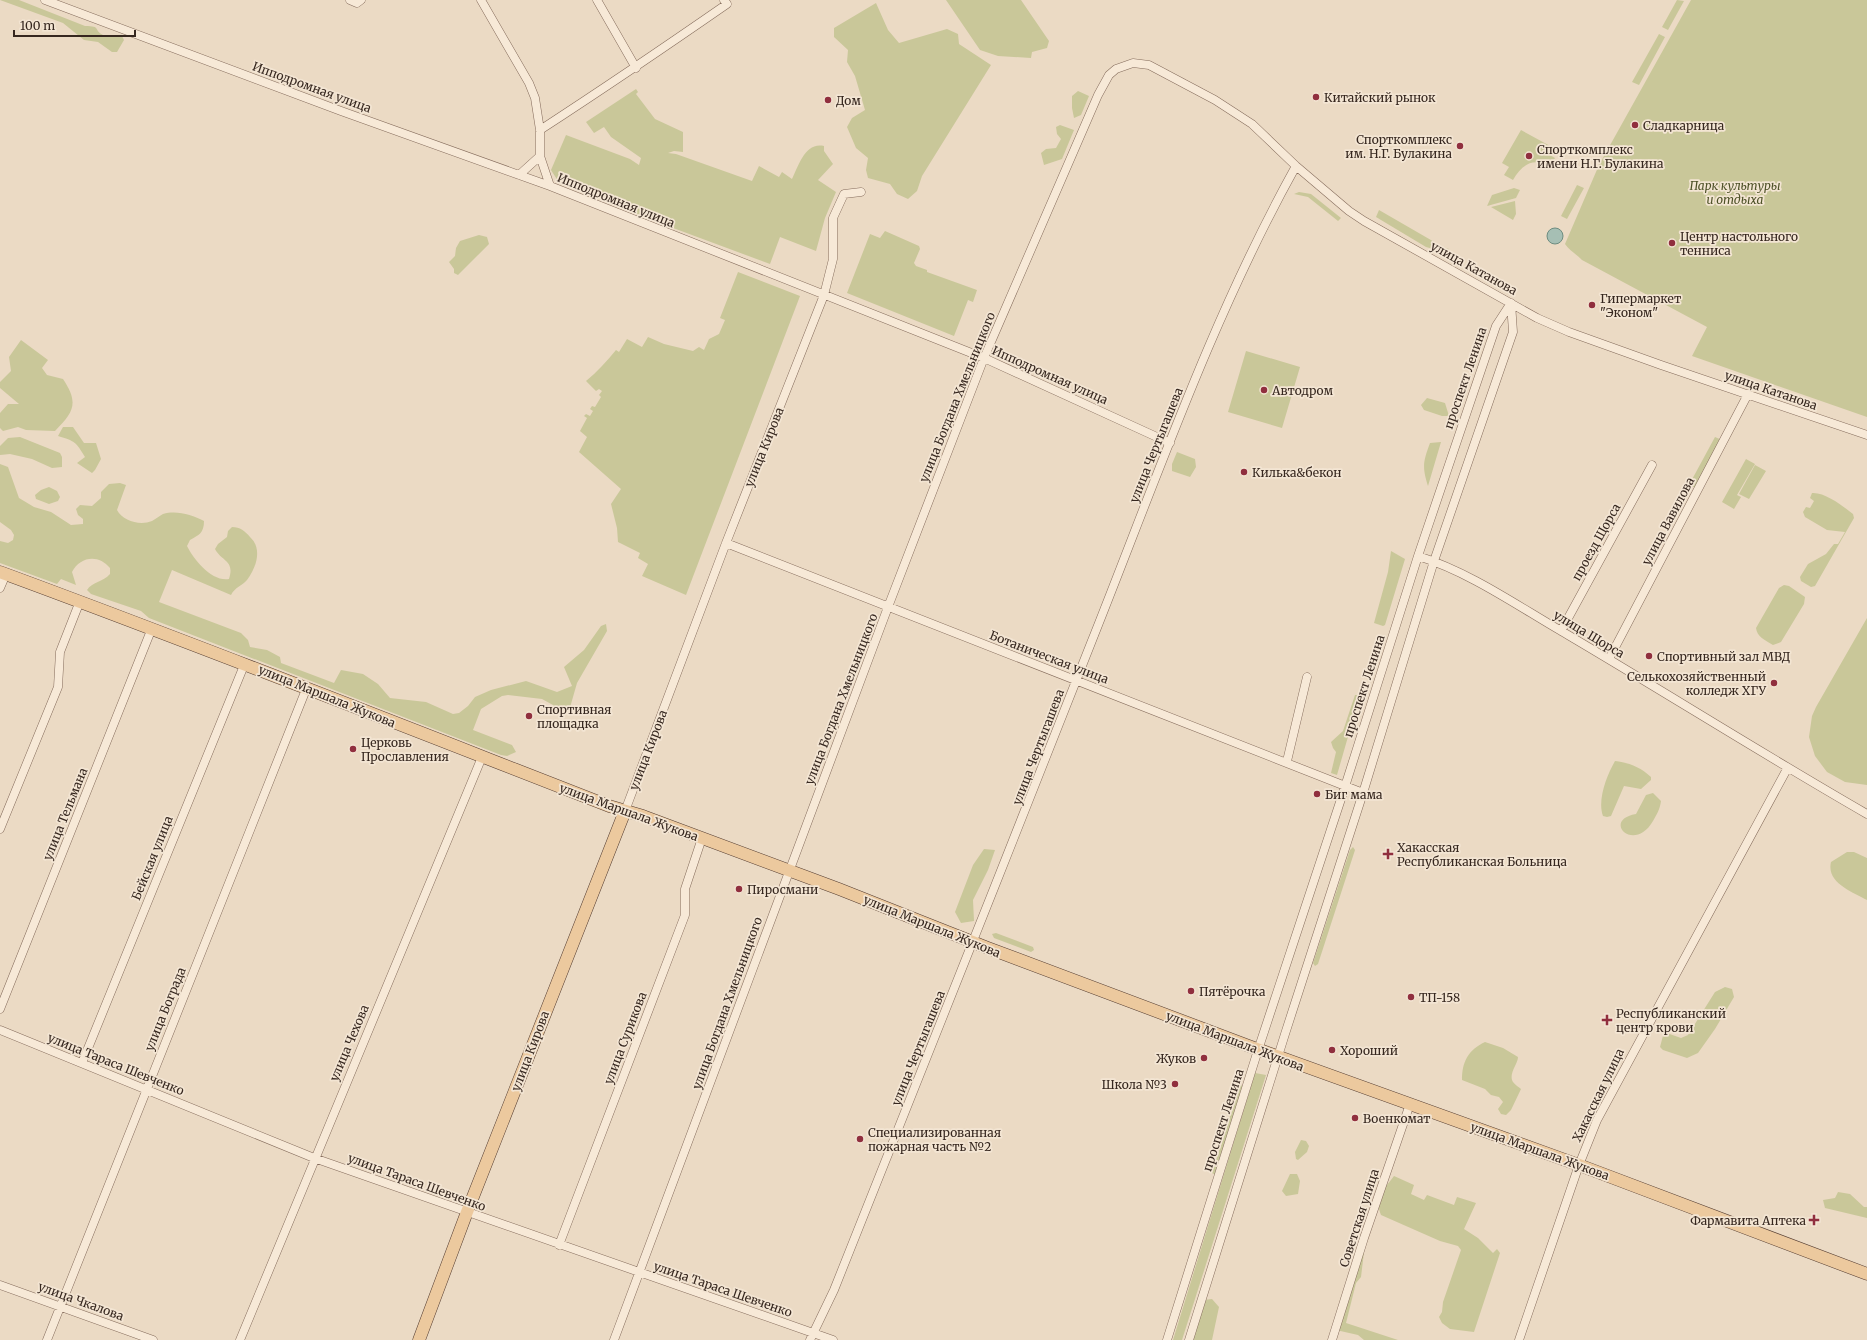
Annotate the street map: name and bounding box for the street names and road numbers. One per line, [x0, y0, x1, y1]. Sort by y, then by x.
street label: Ипподромная улица [251, 59, 374, 116]
street label: Ипподромная улица [555, 170, 677, 231]
street label: улица Катанова [1428, 238, 1520, 298]
street label: улица Богдана Хмельницкого [916, 310, 998, 484]
street label: проспект Ленина [1441, 325, 1490, 431]
street label: Ипподромная улица [990, 343, 1111, 408]
street label: улица Катанова [1723, 367, 1820, 413]
street label: улица Чертыгашева [1126, 385, 1186, 505]
street label: улица Кирова [741, 404, 787, 489]
street label: улица Вавилова [1639, 474, 1698, 568]
street label: проезд Щорса [1569, 500, 1624, 583]
street label: улица Щорса [1551, 607, 1628, 661]
street label: улица Богдана Хмельницкого [801, 611, 881, 787]
street label: Ботаническая улица [987, 627, 1111, 687]
street label: проспект Ленина [1340, 632, 1388, 739]
street label: улица Маршала Жукова [256, 662, 398, 731]
street label: улица Чертыгашева [1009, 686, 1067, 807]
street label: улица Кирова [626, 707, 670, 792]
street label: улица Тельмана [40, 765, 91, 862]
street label: улица Маршала Жукова [558, 780, 701, 844]
street label: Бейская улица [128, 813, 176, 902]
street label: улица Маршала Жукова [861, 892, 1003, 961]
street label: улица Богдана Хмельницкого [689, 915, 765, 1091]
street label: улица Бограда [141, 964, 189, 1053]
street label: улица Чертыгашева [888, 988, 948, 1108]
street label: улица Сурикова [600, 989, 650, 1086]
street label: улица Чехова [326, 1002, 372, 1084]
street label: улица Кирова [508, 1008, 552, 1093]
street label: улица Маршала Жукова [1164, 1008, 1306, 1074]
street label: улица Тараса Шевченко [46, 1030, 186, 1098]
street label: Хакасская улица [1569, 1045, 1627, 1144]
street label: проспект Ленина [1199, 1066, 1247, 1173]
street label: улица Маршала Жукова [1469, 1119, 1612, 1183]
street label: улица Тараса Шевченко [346, 1150, 488, 1214]
street label: Советская улица [1336, 1166, 1382, 1269]
street label: улица Тараса Шевченко [652, 1258, 794, 1320]
street label: улица Чкалова [36, 1279, 126, 1324]

